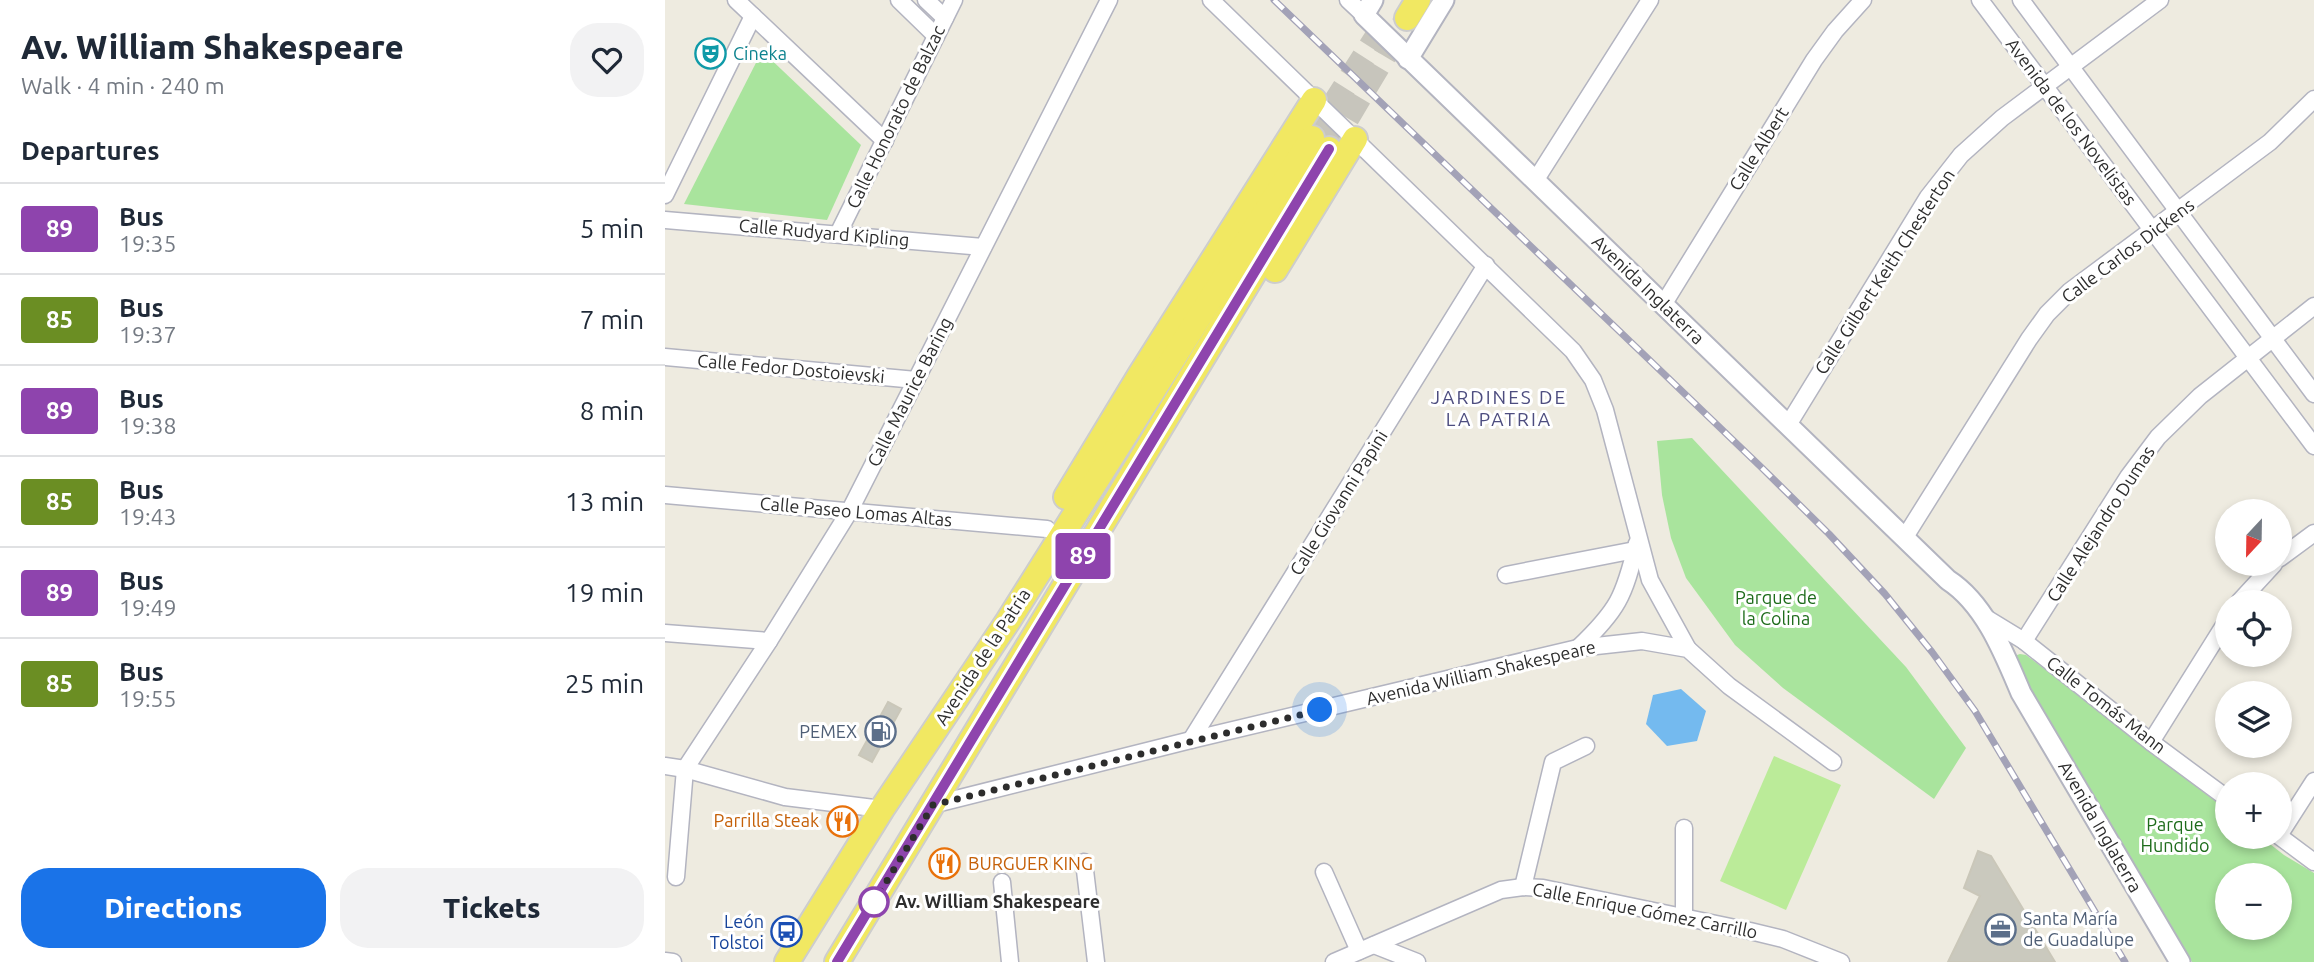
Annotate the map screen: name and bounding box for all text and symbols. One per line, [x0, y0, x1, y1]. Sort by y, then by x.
street label: Calle Honorato de Balzac [842, 22, 948, 211]
button: heart [570, 23, 644, 97]
text: Av. William Shakespeare [21, 28, 404, 65]
street label: Avenida de los Novelistas [2003, 34, 2141, 209]
theatre icon: Cineka [693, 37, 727, 71]
place label: Cineka [733, 43, 787, 63]
text: Walk · 4 min · 240 m [21, 73, 225, 98]
street label: Calle Albert [1725, 103, 1792, 194]
text: Departures [21, 136, 159, 165]
street label: Calle Gilbert Keith Chesterton [1810, 165, 1958, 378]
street label: Calle Carlos Dickens [2057, 194, 2198, 306]
text: Bus [119, 202, 164, 231]
text: 5 min [580, 214, 644, 243]
text: 89 [46, 215, 73, 242]
street label: Calle Rudyard Kipling [738, 215, 910, 249]
text: 19:35 [119, 231, 177, 256]
street label: Avenida Inglaterra [1589, 231, 1709, 348]
text: Bus [119, 293, 164, 322]
text: 7 min [580, 305, 644, 334]
text: 85 [46, 306, 73, 333]
street label: Calle Maurice Baring [863, 313, 955, 470]
text: 19:37 [119, 322, 177, 347]
street label: Calle Fedor Dostoievski [696, 350, 886, 386]
text: Bus [119, 384, 164, 413]
district label: JARDINES DE LA PATRIA [1431, 386, 1567, 430]
text: 8 min [580, 396, 644, 425]
text: 89 [46, 397, 73, 424]
text: 19:38 [119, 413, 177, 438]
street label: Calle Giovanni Papini [1285, 426, 1391, 579]
street label: Calle Alejandro Dumas [2042, 442, 2158, 605]
text: Bus [119, 475, 164, 504]
text: 13 min [565, 487, 644, 516]
text: 85 [46, 488, 73, 515]
street label: Calle Paseo Lomas Altas [759, 493, 953, 529]
north arrow [2215, 499, 2293, 576]
map controls [2215, 499, 2292, 940]
text: 19:43 [119, 504, 177, 529]
line badge: 89 [1051, 533, 1115, 579]
text: 89 [1069, 542, 1097, 569]
text: Bus [119, 566, 164, 595]
text: 19 min [565, 578, 644, 607]
text: 89 [46, 579, 73, 606]
street label: Avenida de la Patria [931, 584, 1034, 728]
park label: Parque de la Colina [1735, 587, 1817, 628]
button: locate [2215, 590, 2292, 667]
text: 19:49 [119, 595, 177, 620]
street label: Avenida William Shakespeare [1364, 636, 1597, 708]
street label: Calle Tomás Mann [2043, 651, 2170, 757]
text: Bus [119, 657, 164, 686]
text: 25 min [565, 669, 644, 698]
text: 85 [46, 670, 73, 697]
button: layers [2215, 681, 2292, 758]
text: 19:55 [119, 686, 177, 711]
your location [1302, 692, 1337, 727]
fuel station icon: PEMEX [863, 715, 897, 749]
place label: PEMEX [799, 721, 857, 741]
street label: Avenida Inglaterra [2055, 757, 2146, 896]
button: + [2215, 772, 2292, 849]
restaurant icon: Parrilla Steak [825, 804, 859, 838]
place label: Parrilla Steak [714, 810, 819, 830]
park label: Parque Hundido [2140, 814, 2210, 855]
restaurant icon: BURGUER KING [928, 847, 962, 881]
place label: BURGUER KING [968, 853, 1093, 873]
button: − [2215, 863, 2292, 940]
button: Directions [21, 868, 326, 948]
button: Tickets [340, 868, 644, 948]
street label: Calle Enrique Gómez Carrillo [1531, 878, 1759, 942]
marker: Av. William Shakespeare [859, 887, 889, 917]
place label: Av. William Shakespeare [895, 891, 1100, 911]
place label: Santa María de Guadalupe [2023, 908, 2134, 949]
place label: León Tolstoi [710, 911, 764, 952]
office icon: Santa María de Guadalupe [1983, 912, 2017, 946]
bus stop icon: León Tolstoi [770, 915, 804, 949]

